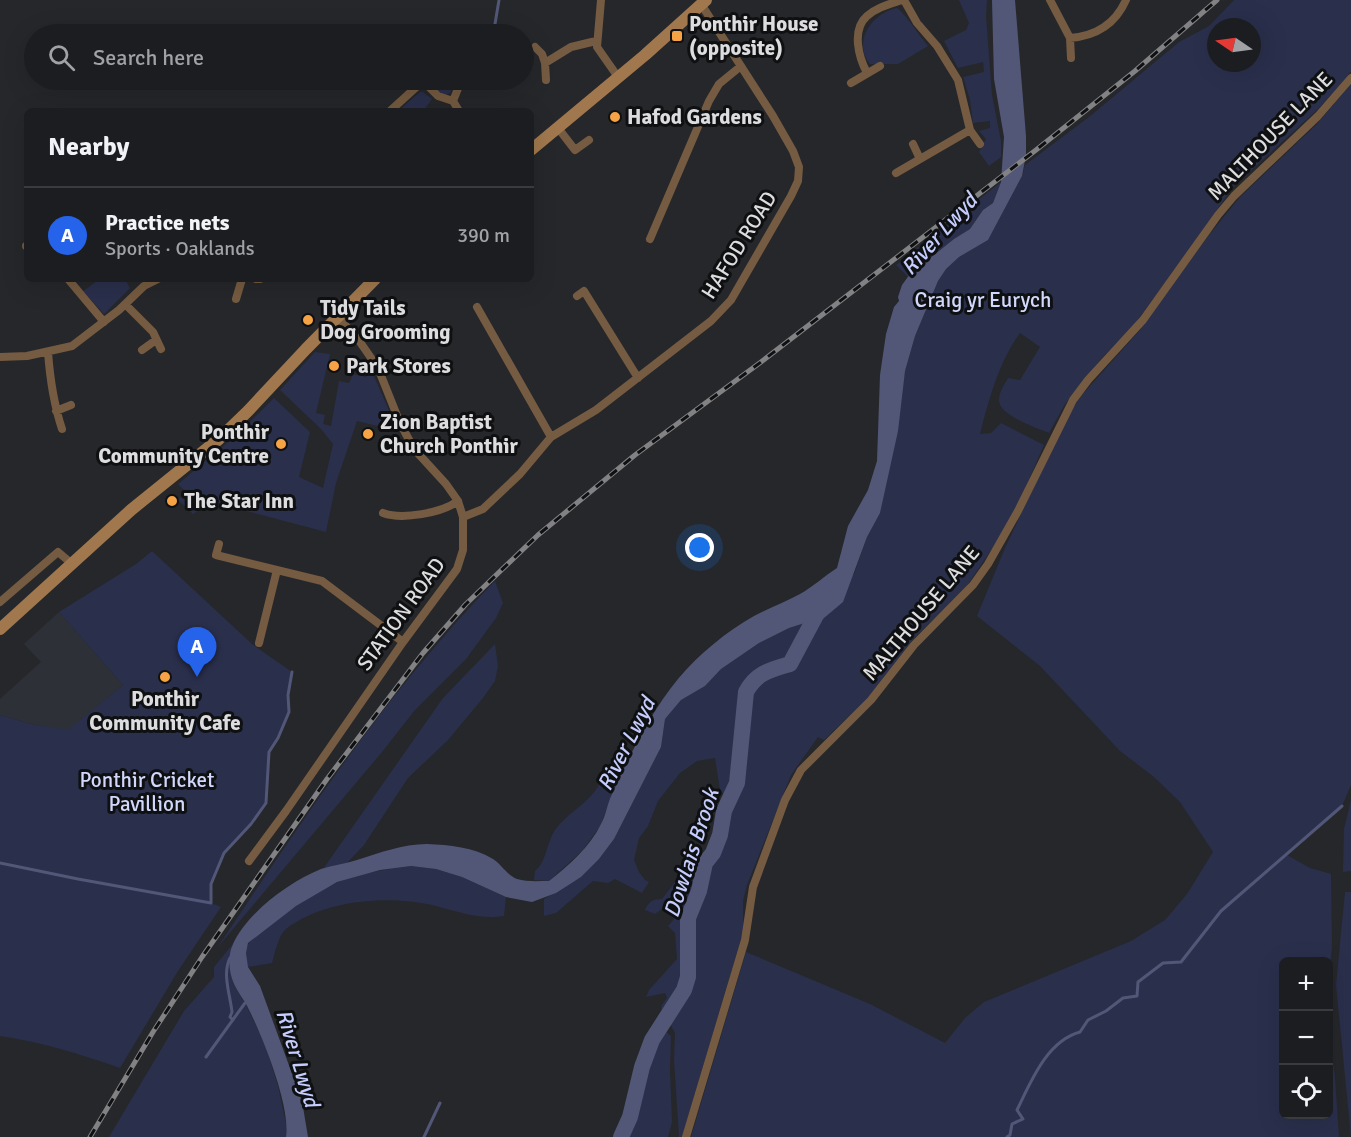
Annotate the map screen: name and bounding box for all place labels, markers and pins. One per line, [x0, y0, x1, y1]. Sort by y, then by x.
place label: Ponthir House (opposite) [689, 11, 818, 61]
marker: Ponthir House (opposite) [670, 29, 684, 43]
place label: Hafod Gardens [627, 104, 762, 130]
marker: Hafod Gardens [608, 110, 622, 124]
place label: Tidy Tails Dog Grooming [320, 295, 451, 345]
marker: Tidy Tails Dog Grooming [301, 313, 315, 327]
place label: Park Stores [346, 353, 451, 379]
marker: Park Stores [327, 359, 341, 373]
place label: Zion Baptist Church Ponthir [380, 409, 519, 459]
place label: Ponthir Community Centre [98, 419, 270, 469]
marker: Zion Baptist Church Ponthir [361, 427, 375, 441]
marker: Ponthir Community Centre [274, 437, 288, 451]
place label: The Star Inn [184, 488, 294, 514]
marker: The Star Inn [165, 494, 179, 508]
pin: A [178, 628, 216, 677]
marker: Ponthir Community Cafe [158, 670, 172, 684]
place label: Ponthir Community Cafe [89, 686, 241, 736]

